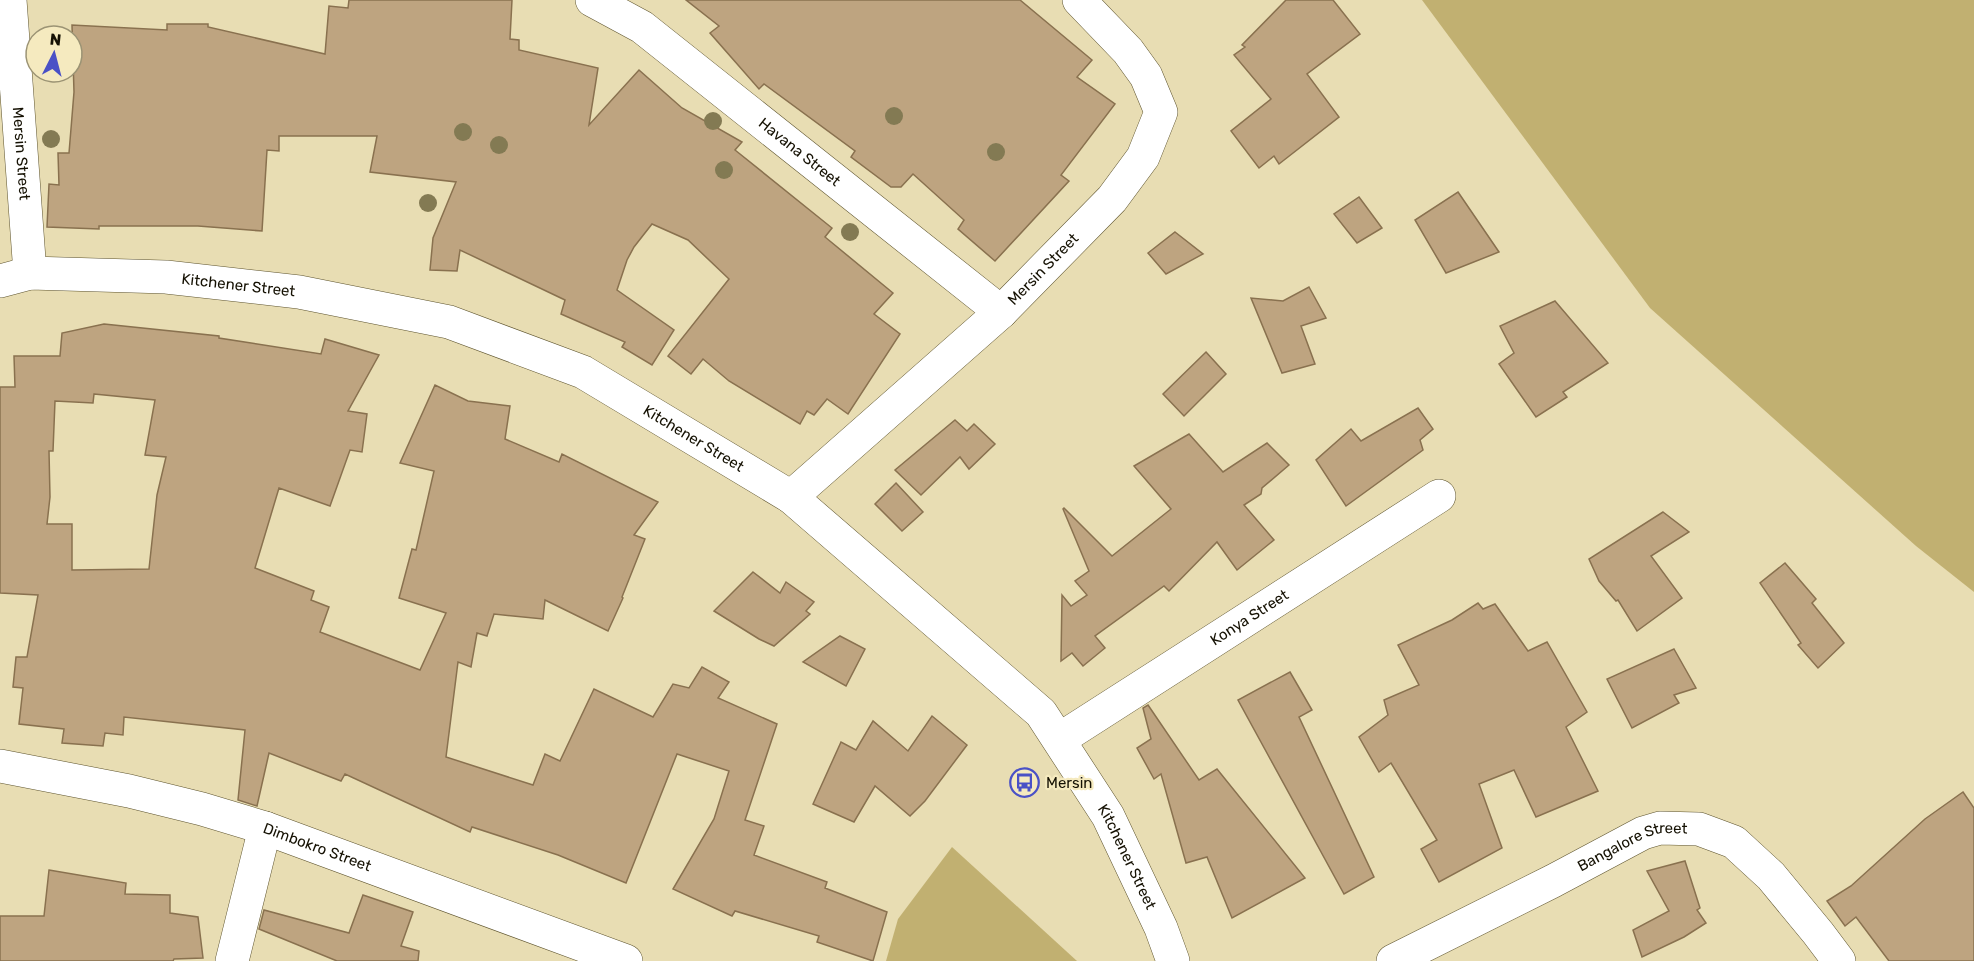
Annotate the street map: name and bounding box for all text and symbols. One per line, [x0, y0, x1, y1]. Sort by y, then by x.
north arrow [24, 24, 84, 84]
text: N [49, 30, 62, 50]
street label: Mersin Street [9, 106, 34, 201]
street label: Havana Street [755, 114, 844, 190]
street label: Mersin Street [1004, 229, 1082, 309]
street label: Kitchener Street [181, 270, 296, 301]
street label: Kitchener Street [640, 401, 747, 476]
street label: Konya Street [1207, 586, 1292, 649]
bus stop icon: Mersin [1009, 767, 1041, 799]
place label: Mersin [1046, 774, 1092, 792]
street label: Kitchener Street [1094, 801, 1160, 912]
street label: Dimbokro Street [261, 819, 374, 875]
street label: Bangalore Street [1574, 819, 1688, 875]

